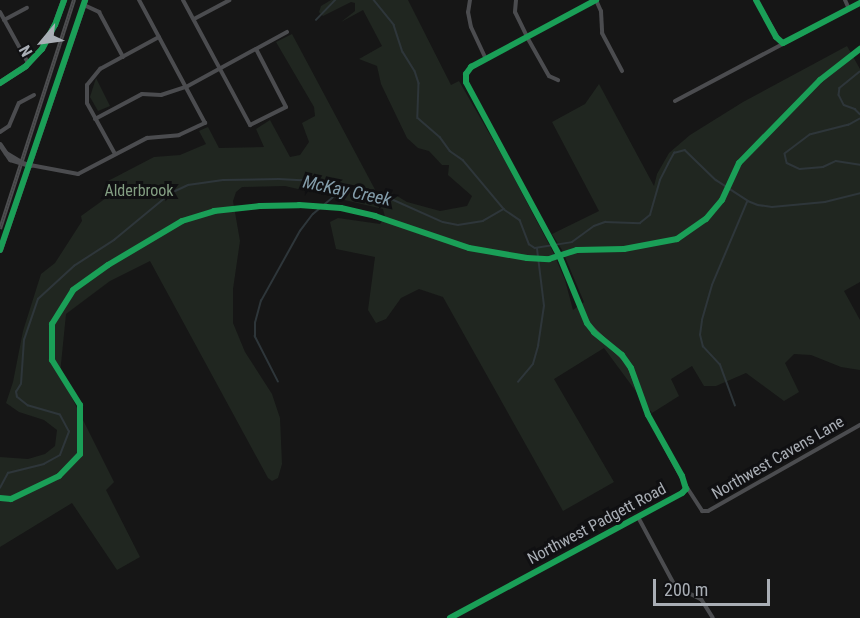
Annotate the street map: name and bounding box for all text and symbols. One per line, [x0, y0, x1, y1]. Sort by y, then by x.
north arrow [12, 12, 72, 72]
text: N [15, 42, 37, 60]
water label: McKay Creek [301, 171, 393, 211]
park label: Alderbrook [104, 181, 174, 201]
street label: Northwest Cavens Lane [709, 412, 847, 504]
street label: Northwest Padgett Road [524, 479, 670, 569]
scale bar [656, 567, 773, 605]
text: 200 m [664, 579, 708, 600]

